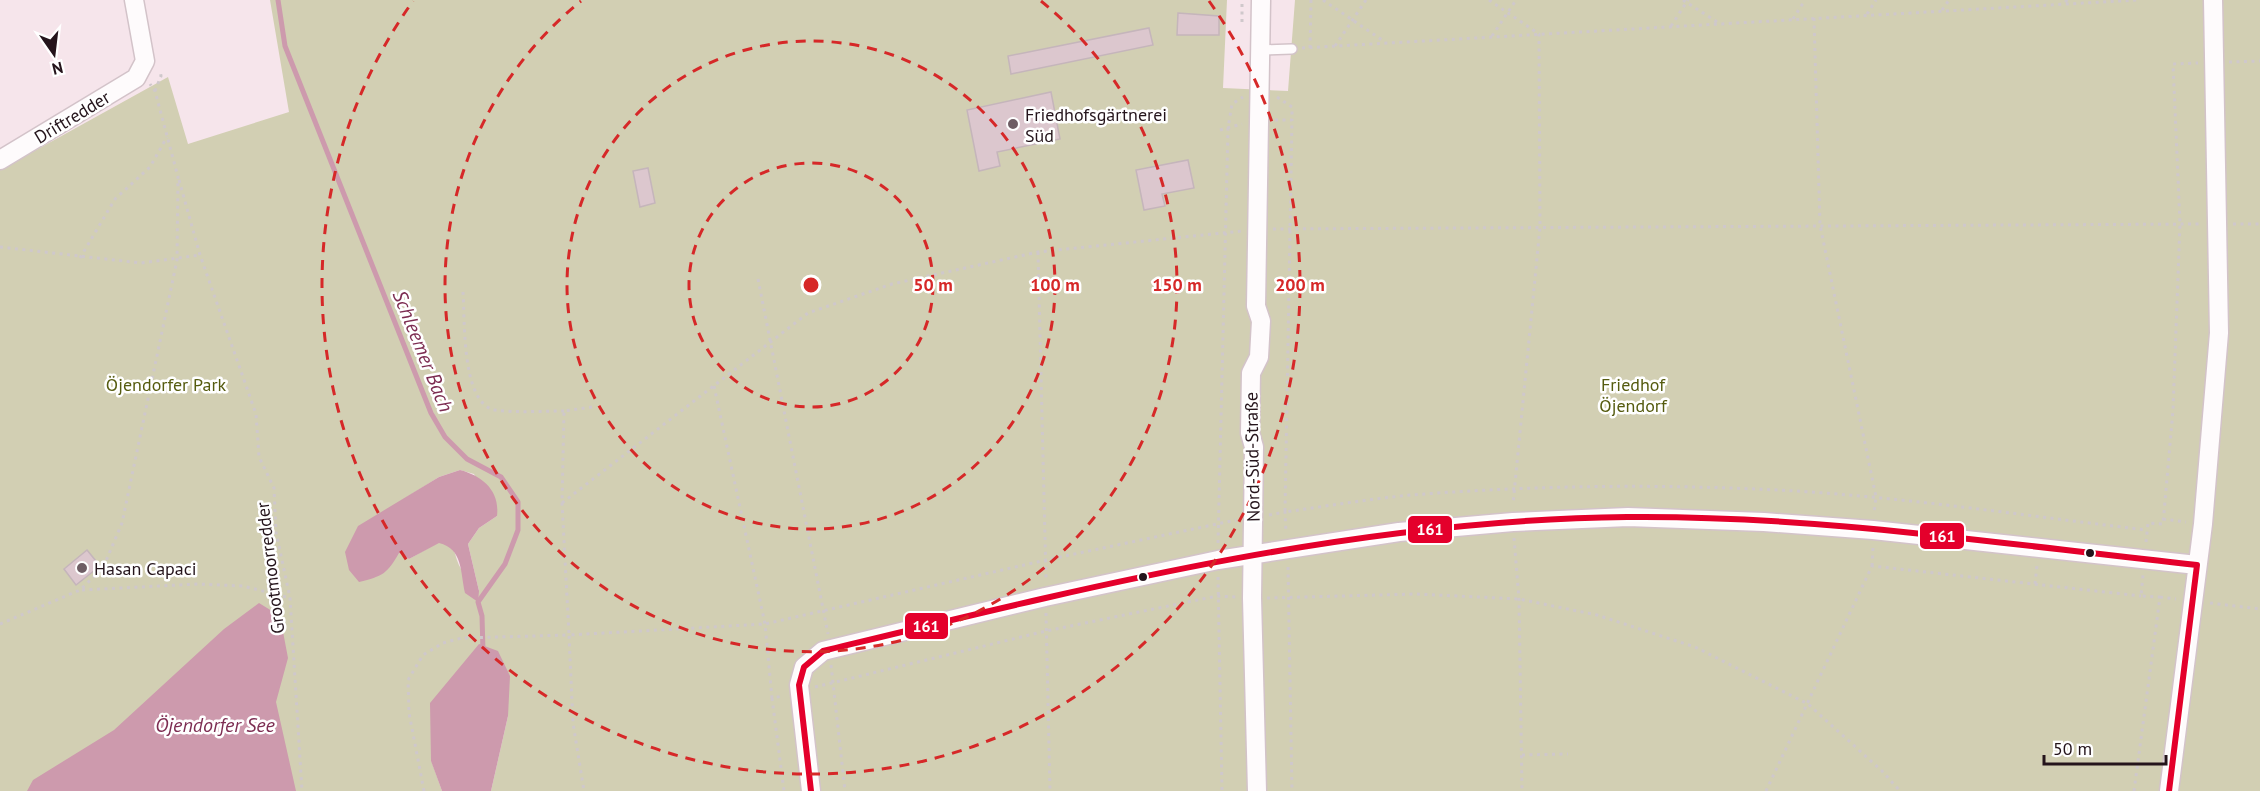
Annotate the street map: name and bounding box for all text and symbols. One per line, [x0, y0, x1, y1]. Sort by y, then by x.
north arrow [24, 24, 84, 84]
text: N [50, 58, 65, 80]
street label: Driftredder [30, 85, 114, 149]
place label: Friedhofsgärtnerei Süd [1025, 103, 1167, 147]
marker: Friedhofsgärtnerei Süd [1006, 117, 1020, 131]
text: 50 m [913, 273, 953, 296]
text: 100 m [1030, 273, 1080, 296]
text: 150 m [1152, 273, 1202, 296]
text: 200 m [1275, 273, 1325, 296]
centre of rings [801, 275, 821, 295]
water label: Schleemer Bach [387, 286, 459, 416]
park label: Öjendorfer Park [106, 373, 227, 396]
park label: Friedhof Öjendorf [1599, 373, 1668, 417]
street label: Nord-Süd-Straße [1239, 392, 1265, 522]
street label: Grootmoorredder [251, 501, 289, 635]
line badge: 161 [1407, 515, 1453, 544]
text: 161 [1416, 519, 1444, 539]
line badge: 161 [1919, 522, 1965, 550]
text: 161 [1928, 526, 1956, 546]
unlabelled marker [2084, 547, 2096, 559]
place label: Hasan Capaci [94, 557, 197, 580]
marker: Hasan Capaci [75, 561, 89, 575]
unlabelled marker [1137, 571, 1149, 583]
line badge: 161 [904, 612, 949, 640]
text: 161 [912, 616, 940, 636]
water label: Öjendorfer See [155, 712, 276, 738]
scale bar [2044, 728, 2166, 766]
text: 50 m [2053, 737, 2092, 760]

